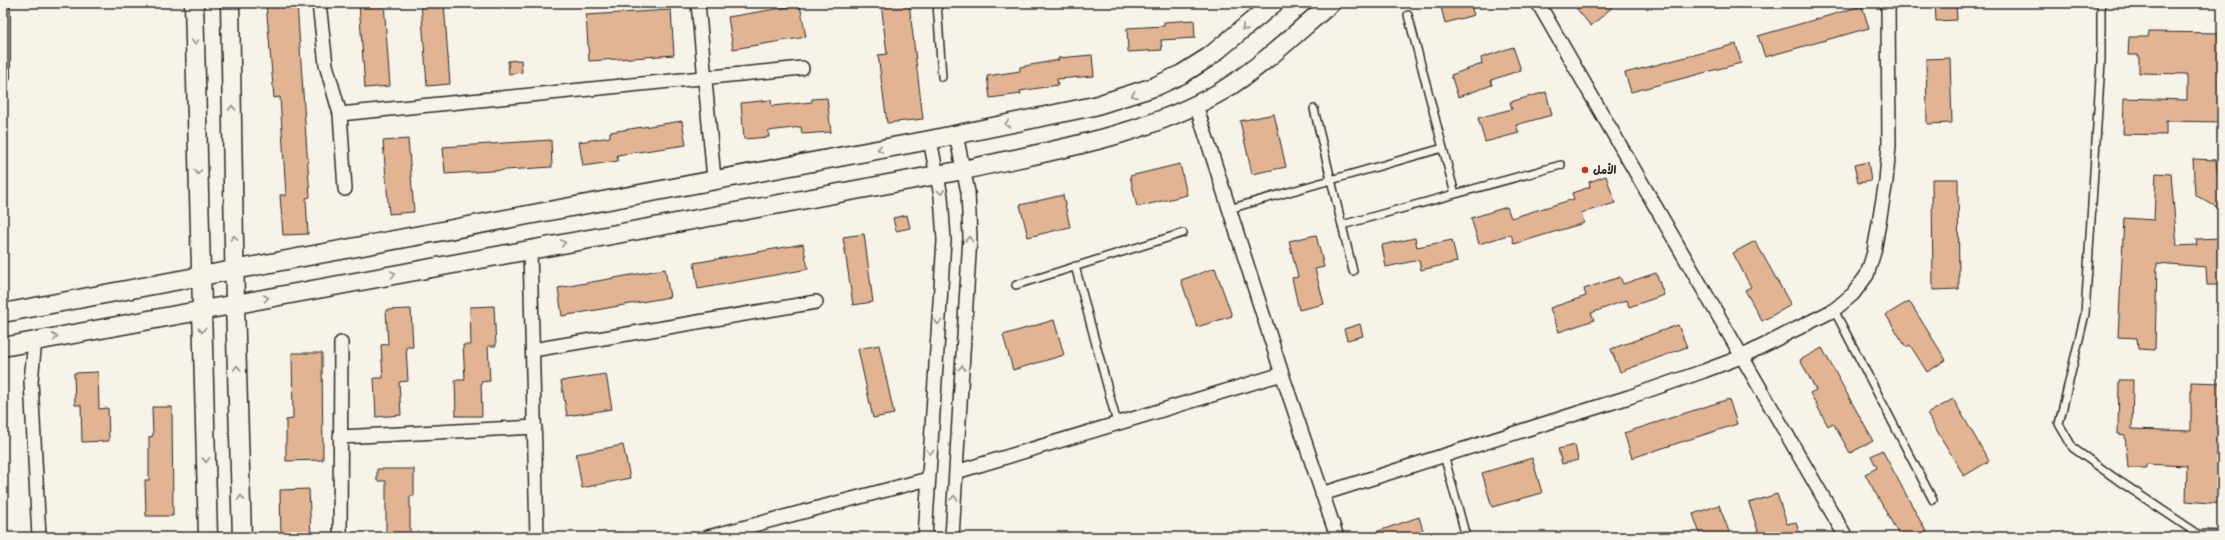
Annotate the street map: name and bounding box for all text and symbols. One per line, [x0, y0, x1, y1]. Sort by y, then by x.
one-way arrow [1242, 24, 1249, 31]
one-way arrow [191, 39, 199, 45]
one-way arrow [1131, 90, 1138, 98]
one-way arrow [227, 105, 236, 111]
one-way arrow [1004, 120, 1011, 128]
one-way arrow [877, 145, 883, 153]
place label: الأمل [1593, 163, 1617, 177]
marker: الأمل [1580, 165, 1590, 175]
one-way arrow [194, 169, 202, 175]
one-way arrow [936, 189, 945, 195]
one-way arrow [230, 235, 238, 241]
one-way arrow [965, 236, 974, 242]
one-way arrow [559, 240, 566, 248]
one-way arrow [390, 271, 397, 279]
one-way arrow [262, 294, 269, 303]
one-way arrow [934, 319, 943, 325]
one-way arrow [198, 327, 206, 333]
one-way arrow [52, 333, 58, 341]
one-way arrow [233, 365, 241, 371]
one-way arrow [957, 365, 966, 371]
one-way arrow [925, 449, 934, 455]
one-way arrow [202, 457, 210, 463]
one-way arrow [237, 495, 245, 501]
one-way arrow [950, 495, 958, 501]

